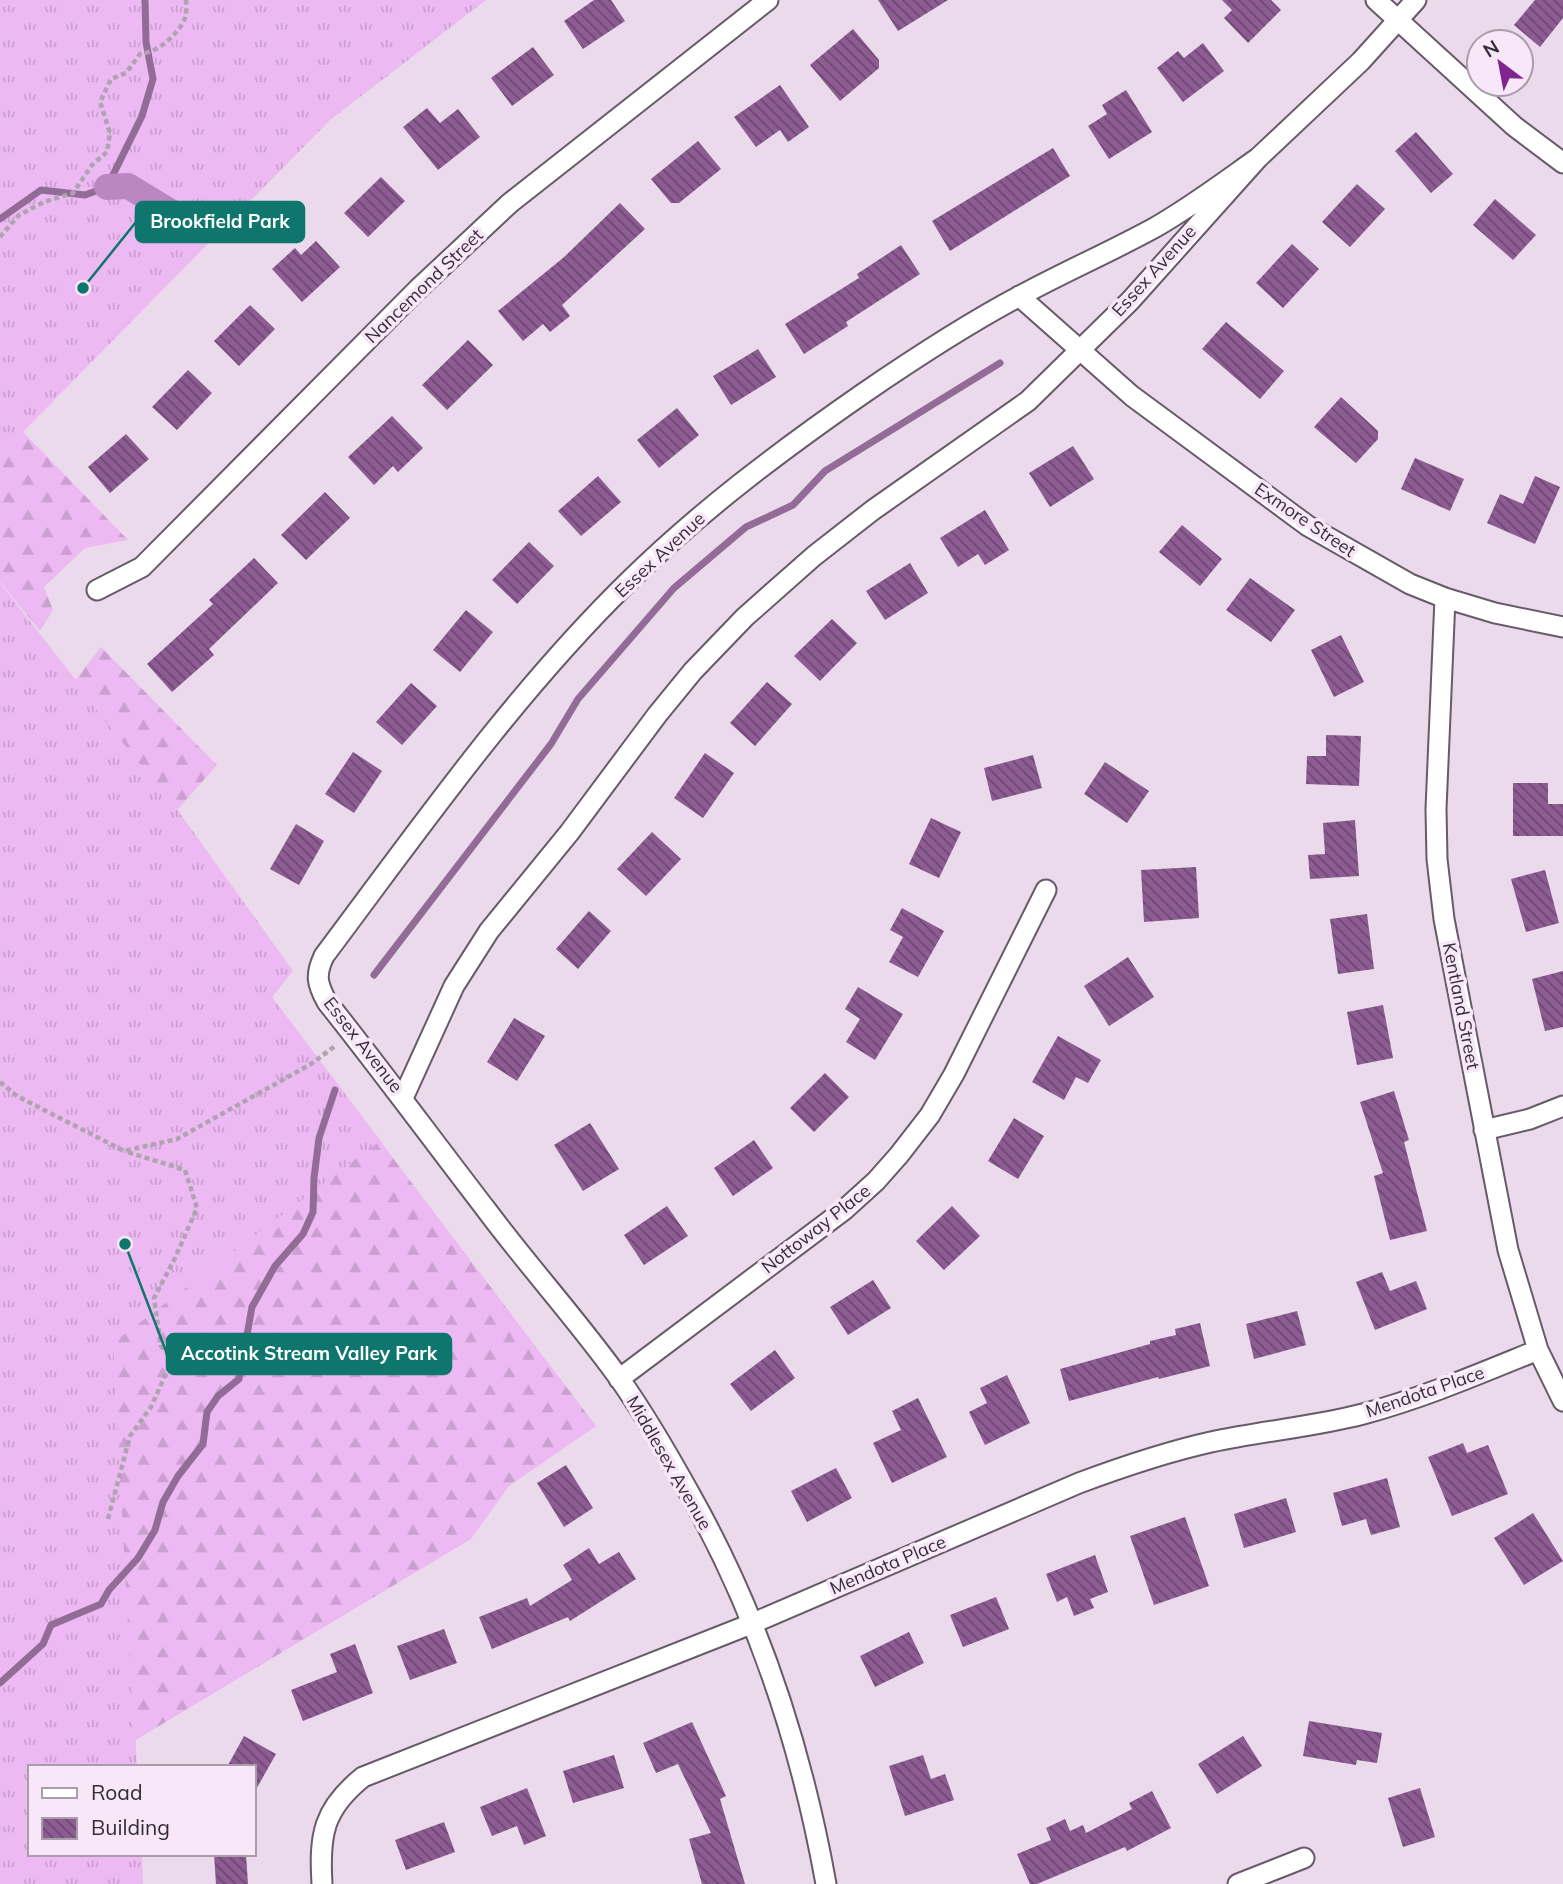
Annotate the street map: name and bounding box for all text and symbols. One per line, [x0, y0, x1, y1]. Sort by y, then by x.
north arrow [1465, 28, 1535, 98]
text: N [1479, 35, 1503, 63]
callout: Brookfield Park [136, 202, 304, 242]
text: Brookfield Park [150, 209, 290, 233]
street label: Essex Avenue [1107, 220, 1201, 321]
street label: Nancemond Street [360, 223, 487, 348]
street label: Exmore Street [1250, 477, 1360, 562]
street label: Essex Avenue [610, 507, 710, 602]
street label: Kentland Street [1438, 941, 1485, 1071]
street label: Essex Avenue [319, 992, 408, 1097]
street label: Nottoway Place [757, 1179, 875, 1278]
callout: Accotink Stream Valley Park [167, 1334, 451, 1374]
text: Accotink Stream Valley Park [181, 1341, 438, 1365]
street label: Mendota Place [1363, 1360, 1487, 1423]
street label: Middlesex Avenue [622, 1392, 717, 1534]
street label: Mendota Place [826, 1530, 949, 1599]
legend [28, 1765, 256, 1856]
text: Road [91, 1779, 142, 1805]
text: Building [91, 1814, 170, 1840]

